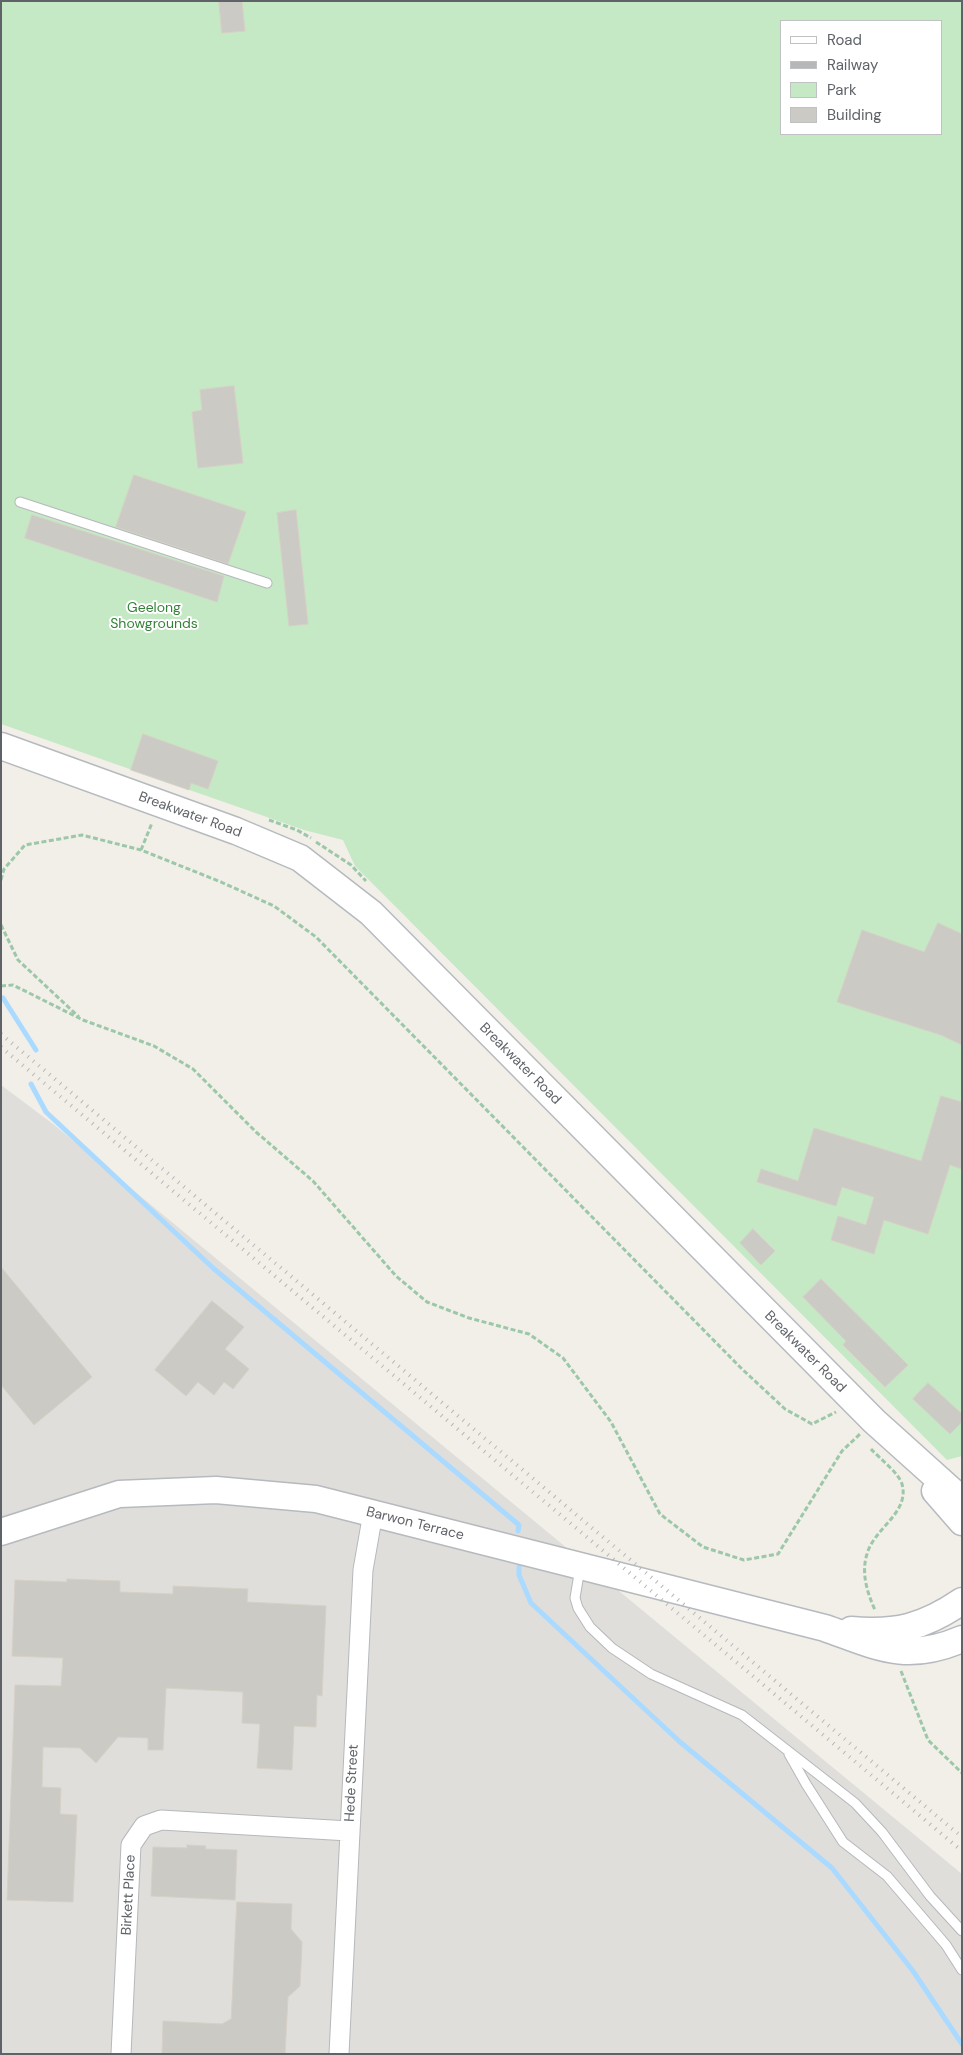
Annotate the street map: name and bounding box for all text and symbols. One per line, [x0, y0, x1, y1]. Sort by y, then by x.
legend [780, 20, 943, 135]
text: Road [827, 30, 862, 50]
text: Railway [827, 55, 878, 75]
text: Park [827, 80, 857, 100]
text: Building [827, 105, 882, 125]
park label: Geelong Showgrounds [110, 600, 198, 632]
street label: Breakwater Road [136, 789, 244, 841]
street label: Breakwater Road [476, 1020, 564, 1108]
street label: Breakwater Road [761, 1308, 849, 1396]
street label: Barwon Terrace [364, 1504, 466, 1544]
street label: Hede Street [342, 1744, 362, 1822]
street label: Birkett Place [118, 1854, 140, 1936]

